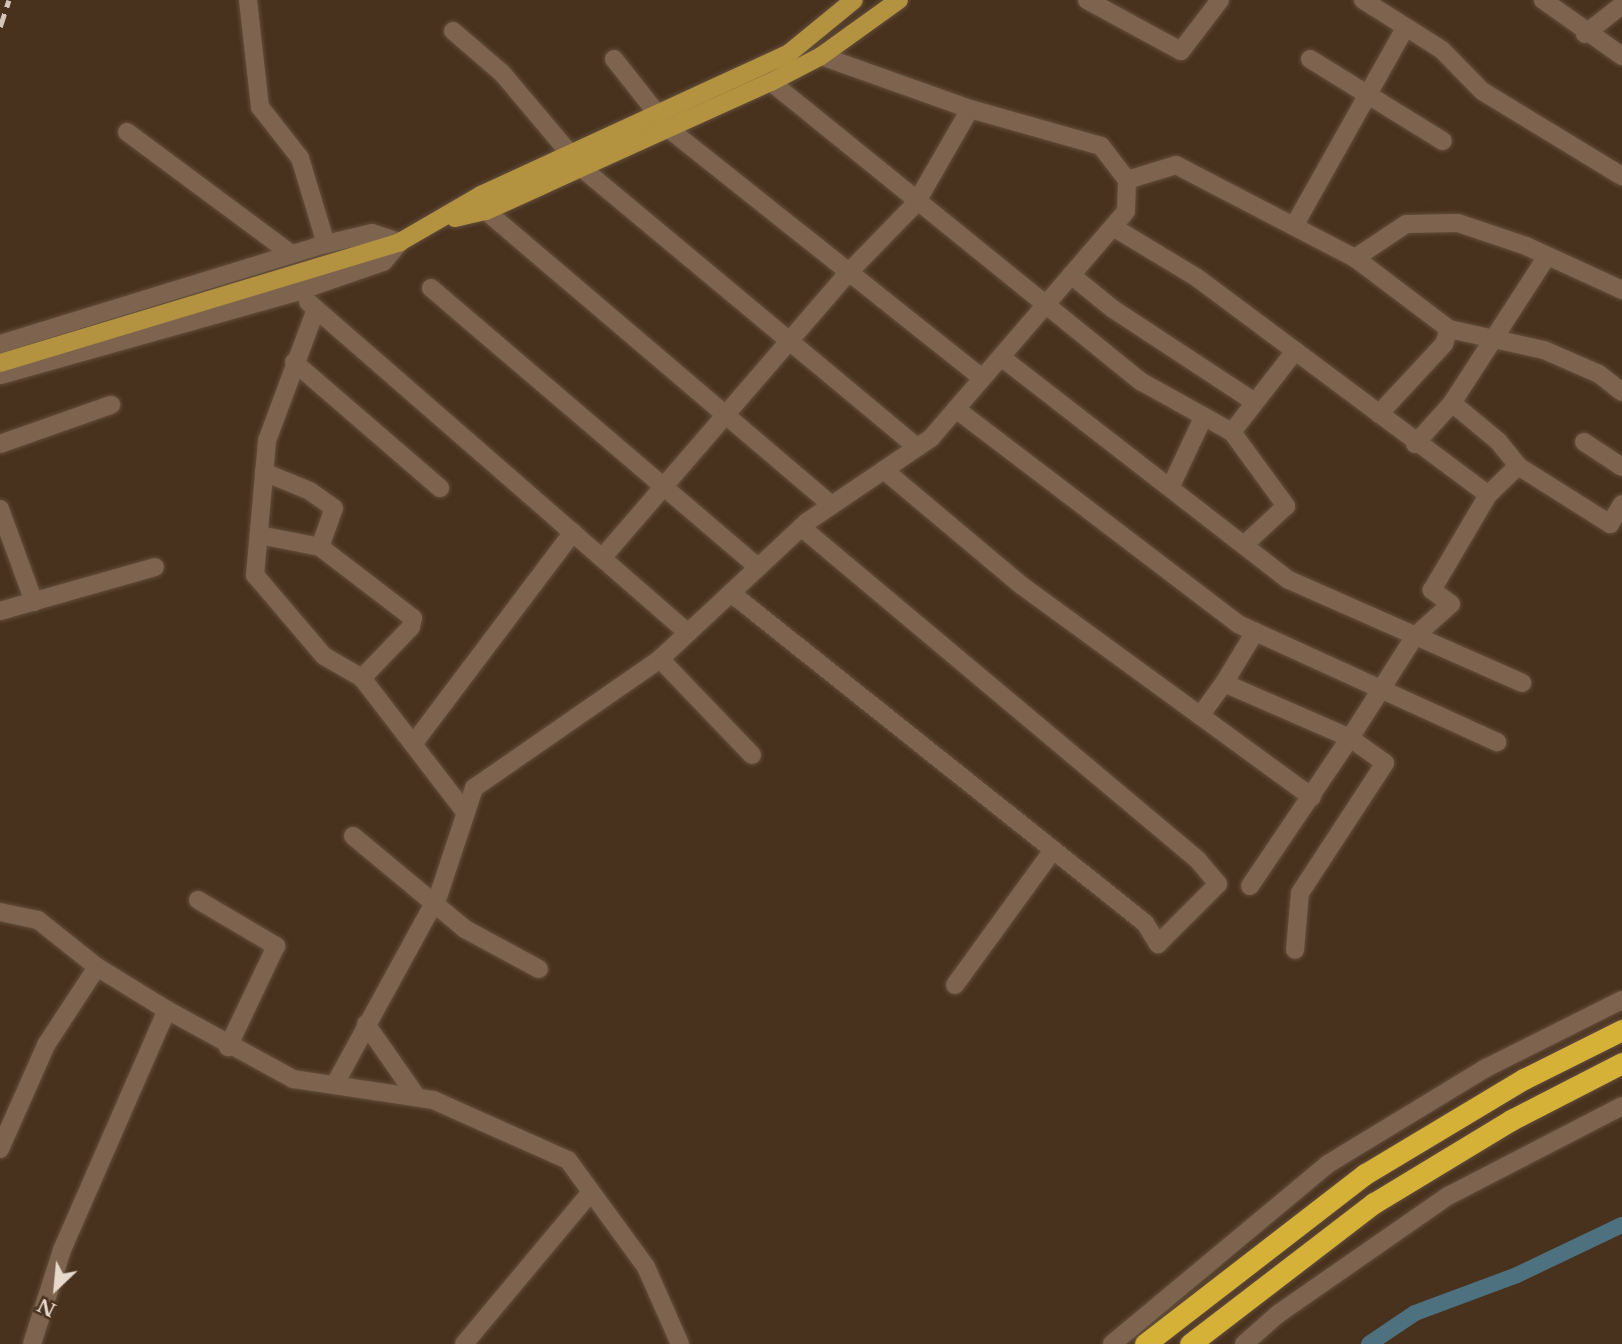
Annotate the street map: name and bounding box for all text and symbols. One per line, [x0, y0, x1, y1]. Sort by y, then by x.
north arrow [21, 1253, 91, 1323]
text: N [34, 1293, 60, 1322]

